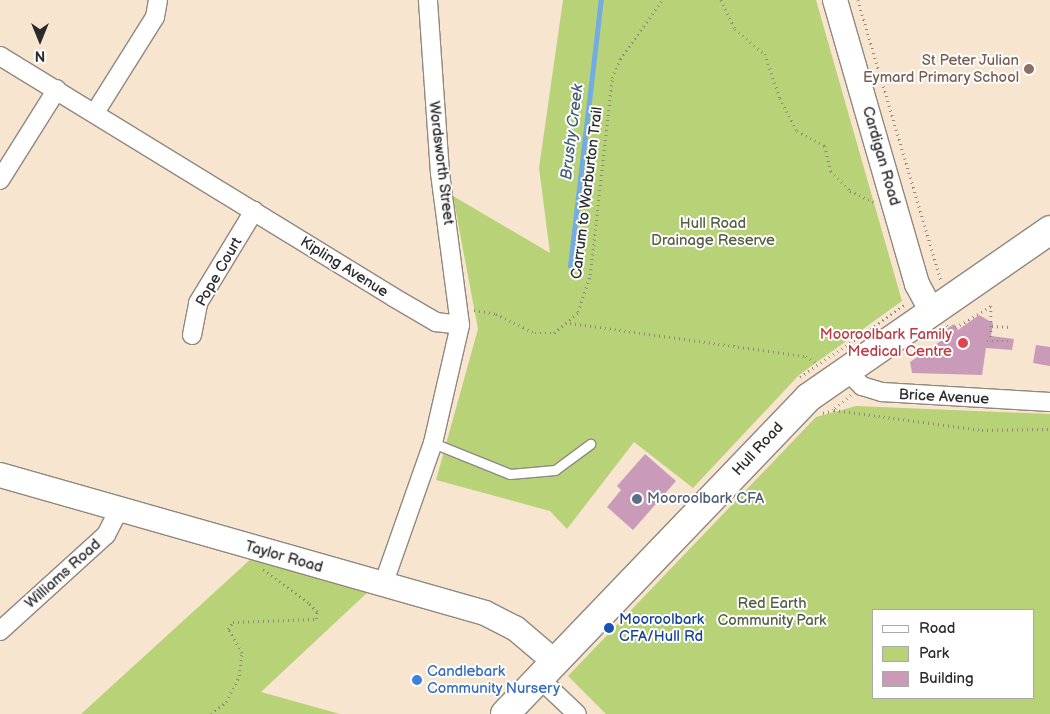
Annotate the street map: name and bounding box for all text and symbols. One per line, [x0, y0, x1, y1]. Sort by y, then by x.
north arrow [15, 15, 65, 65]
text: N [35, 47, 45, 64]
place label: St Peter Julian Eymard Primary School [862, 51, 1019, 86]
marker: St Peter Julian Eymard Primary School [1023, 63, 1035, 75]
water label: Brushy Creek [558, 83, 588, 181]
street label: Wordsworth Street [424, 100, 458, 226]
street label: Cardigan Road [858, 104, 904, 208]
street label: Carrum to Warburton Trail [567, 105, 607, 281]
park label: Hull Road Drainage Reserve [651, 214, 775, 249]
street label: Kipling Avenue [297, 233, 391, 301]
street label: Pope Court [192, 234, 246, 310]
place label: Mooroolbark Family Medical Centre [820, 325, 952, 360]
marker: Mooroolbark Family Medical Centre [956, 336, 970, 350]
street label: Brice Avenue [898, 386, 990, 408]
street label: Hull Road [729, 419, 787, 479]
place label: Mooroolbark CFA [647, 490, 764, 508]
marker: Mooroolbark CFA [631, 493, 643, 505]
street label: Williams Road [22, 535, 104, 613]
street label: Taylor Road [243, 537, 325, 577]
park label: Red Earth Community Park [717, 594, 827, 629]
legend [872, 609, 1035, 699]
place label: Mooroolbark CFA/Hull Rd [619, 610, 704, 645]
text: Road [919, 619, 955, 638]
marker: Mooroolbark CFA/Hull Rd [603, 622, 615, 634]
text: Park [919, 644, 949, 663]
place label: Candlebark Community Nursery [427, 662, 561, 697]
text: Building [919, 669, 974, 688]
marker: Candlebark Community Nursery [411, 674, 423, 686]

